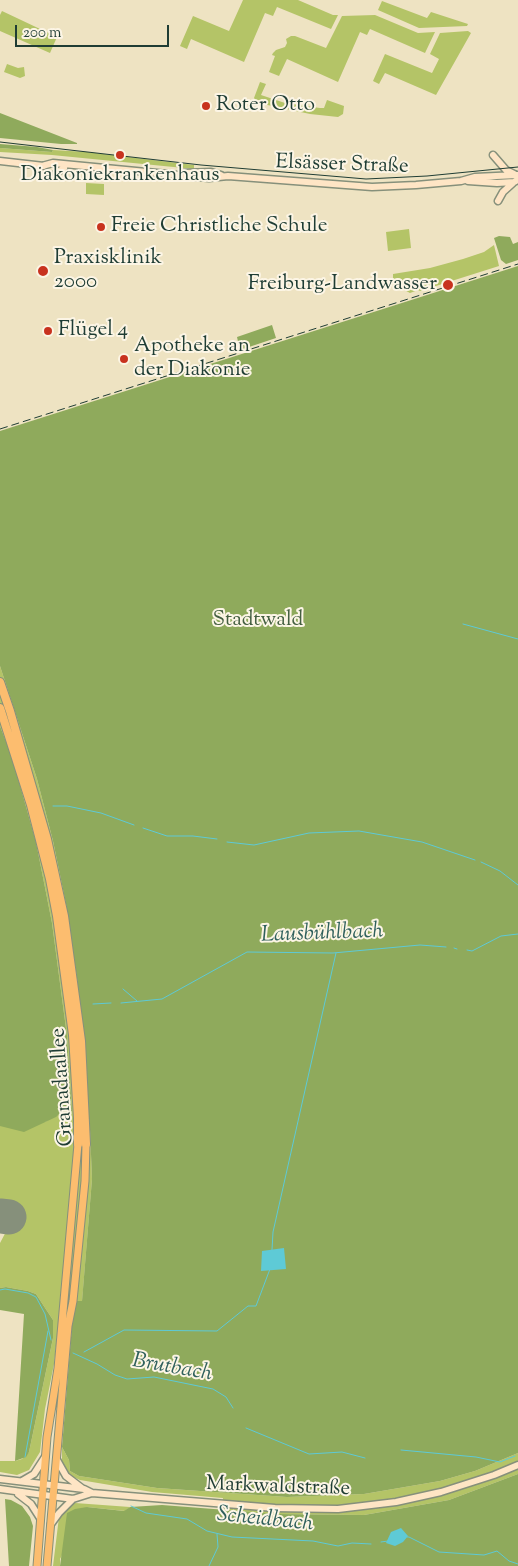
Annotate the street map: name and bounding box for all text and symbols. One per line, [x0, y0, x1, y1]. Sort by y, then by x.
scale bar [18, 15, 171, 47]
text: 200 m [23, 23, 62, 44]
place label: Roter Otto [216, 93, 315, 119]
marker: Roter Otto [200, 100, 212, 112]
marker: Diakoniekrankenhaus [114, 149, 126, 161]
street label: Elsässer Straße [275, 151, 409, 181]
place label: Diakoniekrankenhaus [20, 163, 220, 189]
place label: Freie Christliche Schule [111, 214, 327, 240]
marker: Freie Christliche Schule [95, 221, 107, 233]
place label: Praxisklinik 2000 [54, 246, 162, 296]
marker: Praxisklinik 2000 [36, 264, 50, 278]
place label: Freiburg-Landwasser [248, 272, 437, 298]
marker: Freiburg-Landwasser [441, 278, 455, 292]
place label: Flügel 4 [58, 318, 128, 344]
marker: Flügel 4 [42, 325, 54, 337]
place label: Apotheke an der Diakonie [134, 334, 251, 384]
marker: Apotheke an der Diakonie [118, 353, 130, 365]
park label: Stadtwald [213, 608, 303, 634]
water label: Lausbühlbach [260, 920, 384, 950]
street label: Granadaallee [47, 1027, 81, 1147]
water label: Brutbach [130, 1349, 214, 1389]
street label: Markwaldstraße [205, 1473, 351, 1503]
water label: Scheidbach [216, 1503, 314, 1539]

